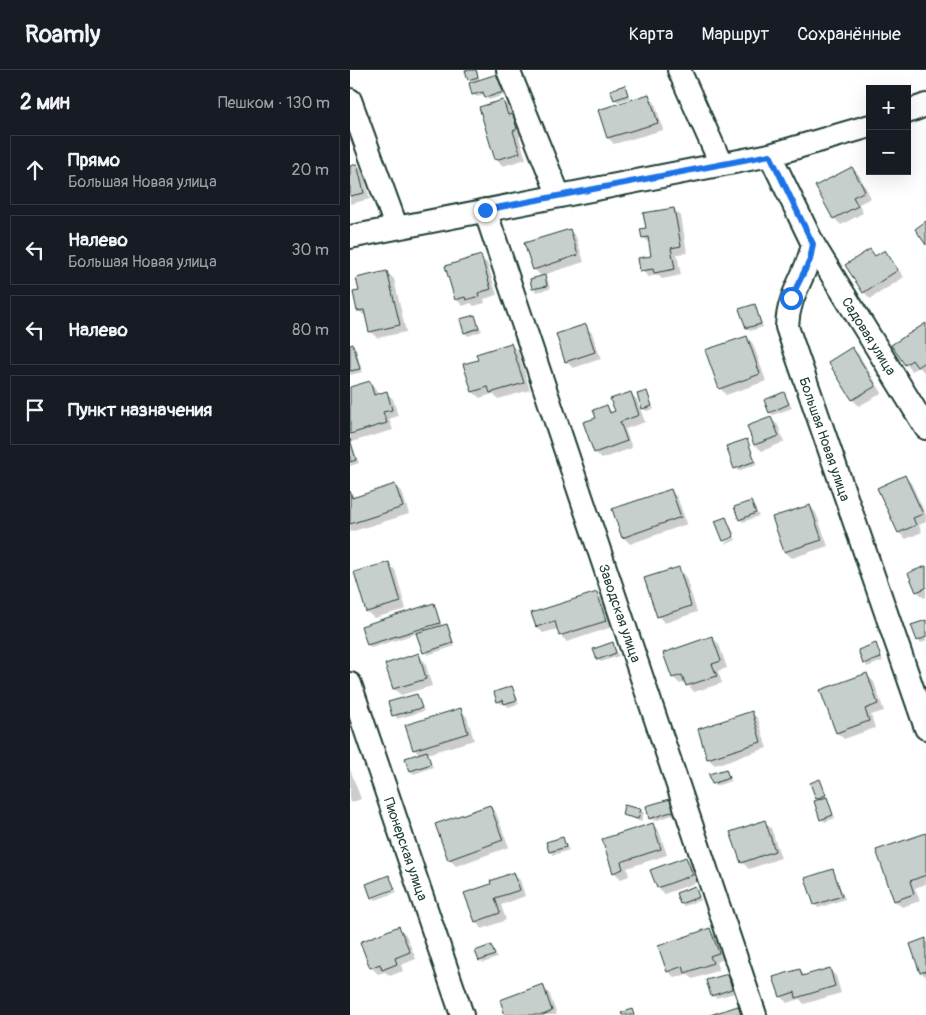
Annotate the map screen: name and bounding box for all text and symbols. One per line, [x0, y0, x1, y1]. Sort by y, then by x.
text: Roamly [25, 20, 100, 49]
text: Карта [629, 23, 673, 46]
text: Маршрут [701, 23, 769, 46]
text: Сохранённые [797, 23, 901, 46]
map controls [866, 85, 911, 175]
button: + [866, 85, 911, 130]
text: 2 мин [20, 89, 70, 116]
text: Пешком · 130 m [218, 93, 330, 113]
button: − [866, 130, 911, 175]
text: Прямо [68, 148, 120, 172]
icon: ahead [21, 156, 49, 184]
text: 20 m [291, 160, 329, 180]
text: Большая Новая улица [68, 172, 217, 192]
route end [474, 199, 497, 222]
text: Налево [68, 228, 128, 252]
icon: left [21, 236, 49, 264]
text: 30 m [291, 240, 329, 260]
text: Большая Новая улица [68, 252, 217, 272]
route start [780, 287, 803, 310]
street label: Садовая улица [838, 294, 899, 378]
icon: left [21, 316, 49, 344]
text: Налево [68, 318, 128, 342]
text: 80 m [292, 320, 329, 340]
street label: Большая Новая улица [795, 375, 854, 503]
icon: arrive [21, 396, 49, 424]
text: Пункт назначения [68, 398, 212, 422]
street label: Заводская улица [595, 562, 644, 665]
street label: Пионерская улица [380, 795, 431, 903]

